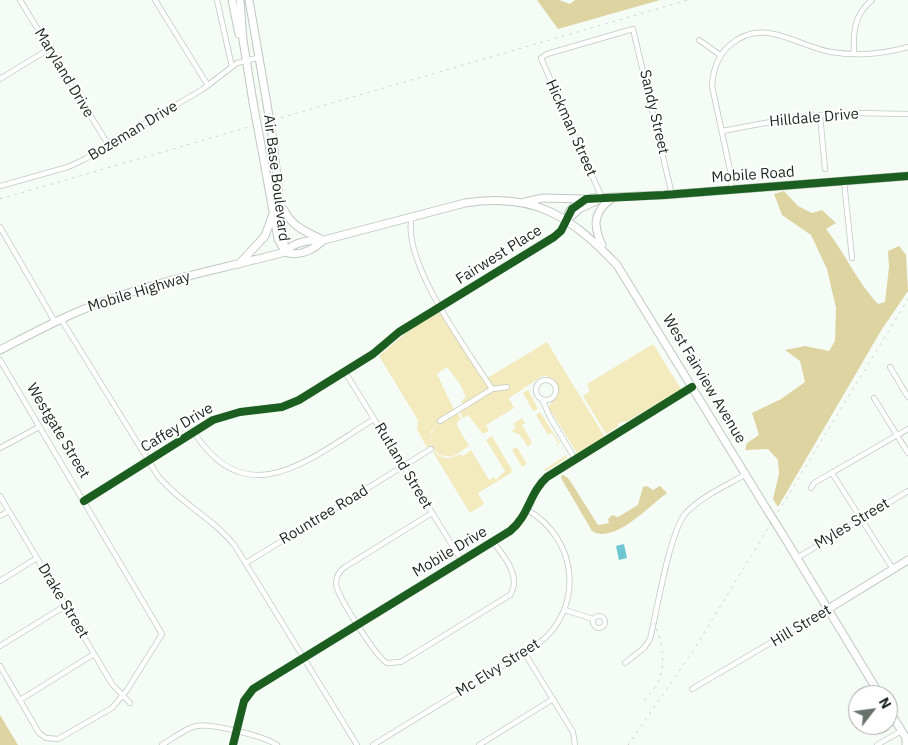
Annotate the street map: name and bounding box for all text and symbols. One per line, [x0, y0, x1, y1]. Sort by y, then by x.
street label: Maryland Drive [30, 25, 98, 121]
street label: Sandy Street [636, 68, 672, 156]
street label: Hickman Street [542, 77, 600, 179]
street label: Bozeman Drive [85, 97, 181, 165]
street label: Hilldale Drive [768, 105, 860, 131]
street label: Air Base Boulevard [259, 114, 293, 242]
street label: Mobile Road [711, 163, 795, 187]
street label: Fairwest Place [453, 221, 545, 289]
street label: Mobile Highway [85, 268, 193, 316]
street label: West Fairview Avenue [658, 311, 750, 447]
street label: Westgate Street [23, 380, 93, 482]
street label: Caffey Drive [138, 399, 216, 457]
street label: Rutland Street [370, 420, 436, 512]
street label: Rountree Road [277, 482, 371, 548]
street label: Myles Street [811, 495, 893, 553]
street label: Mobile Drive [409, 523, 491, 581]
street label: Drake Street [34, 560, 92, 642]
street label: Hill Street [768, 601, 834, 651]
street label: Mc Elvy Street [453, 635, 543, 701]
north arrow [848, 685, 898, 735]
text: N [875, 694, 895, 712]

